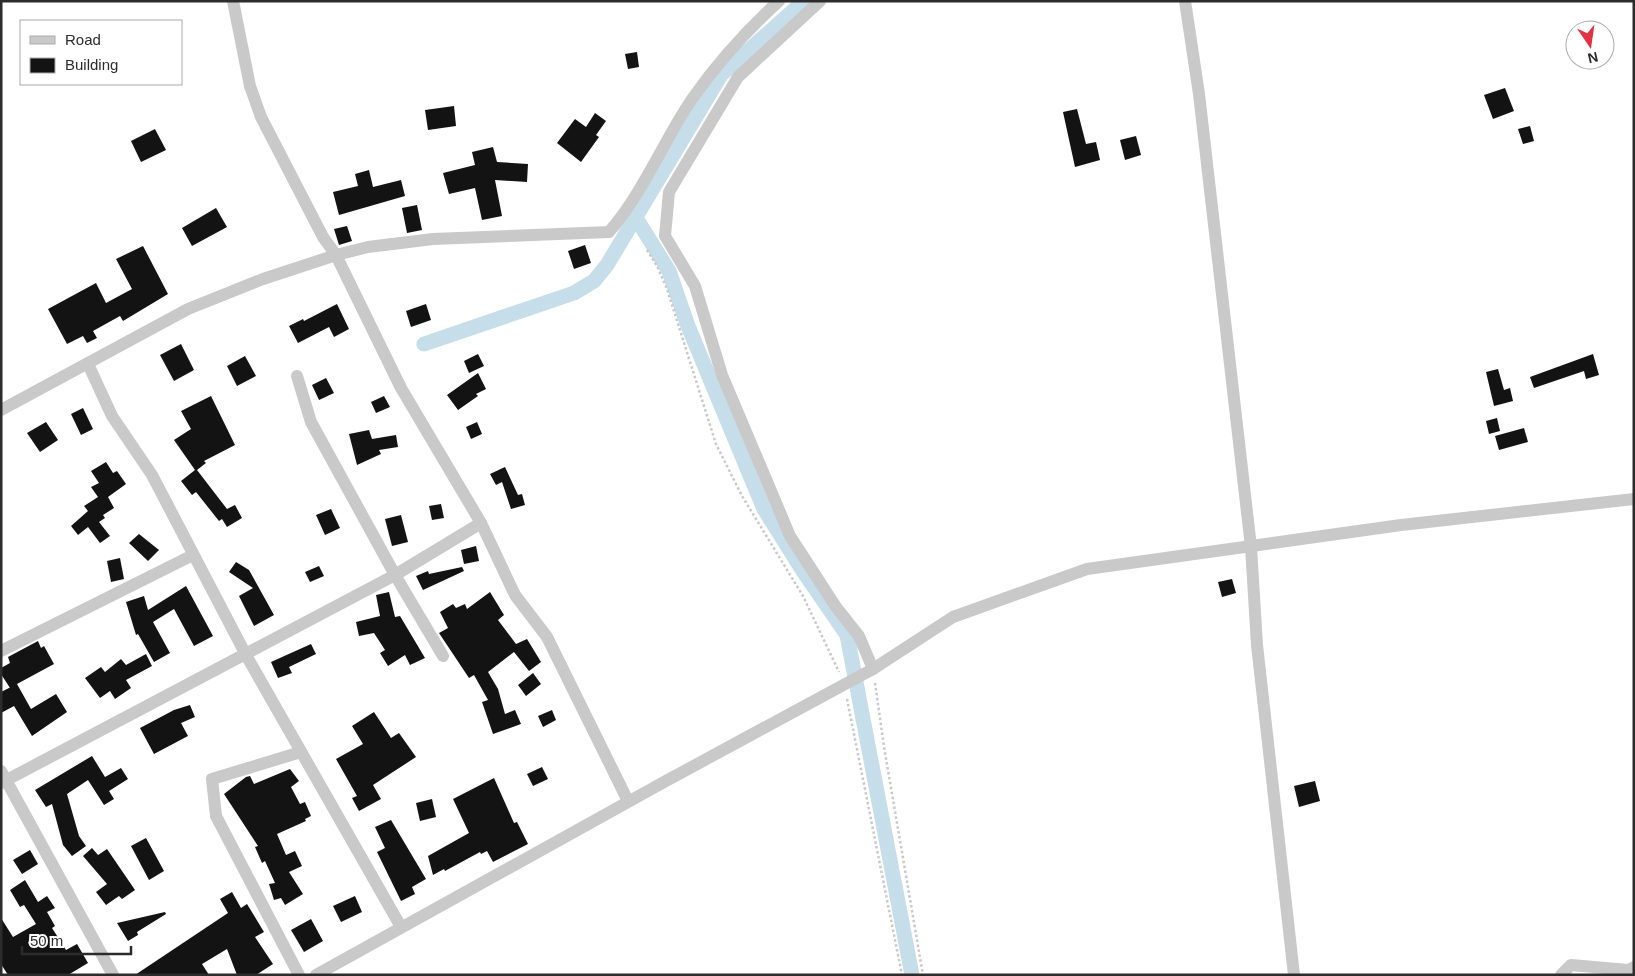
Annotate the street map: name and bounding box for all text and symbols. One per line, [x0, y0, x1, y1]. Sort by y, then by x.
legend [20, 20, 182, 85]
north arrow [1565, 20, 1615, 70]
text: Road [65, 31, 101, 48]
text: N [1586, 49, 1600, 67]
text: Building [65, 56, 118, 73]
scale bar [22, 924, 131, 956]
text: 50 m [30, 932, 63, 949]

